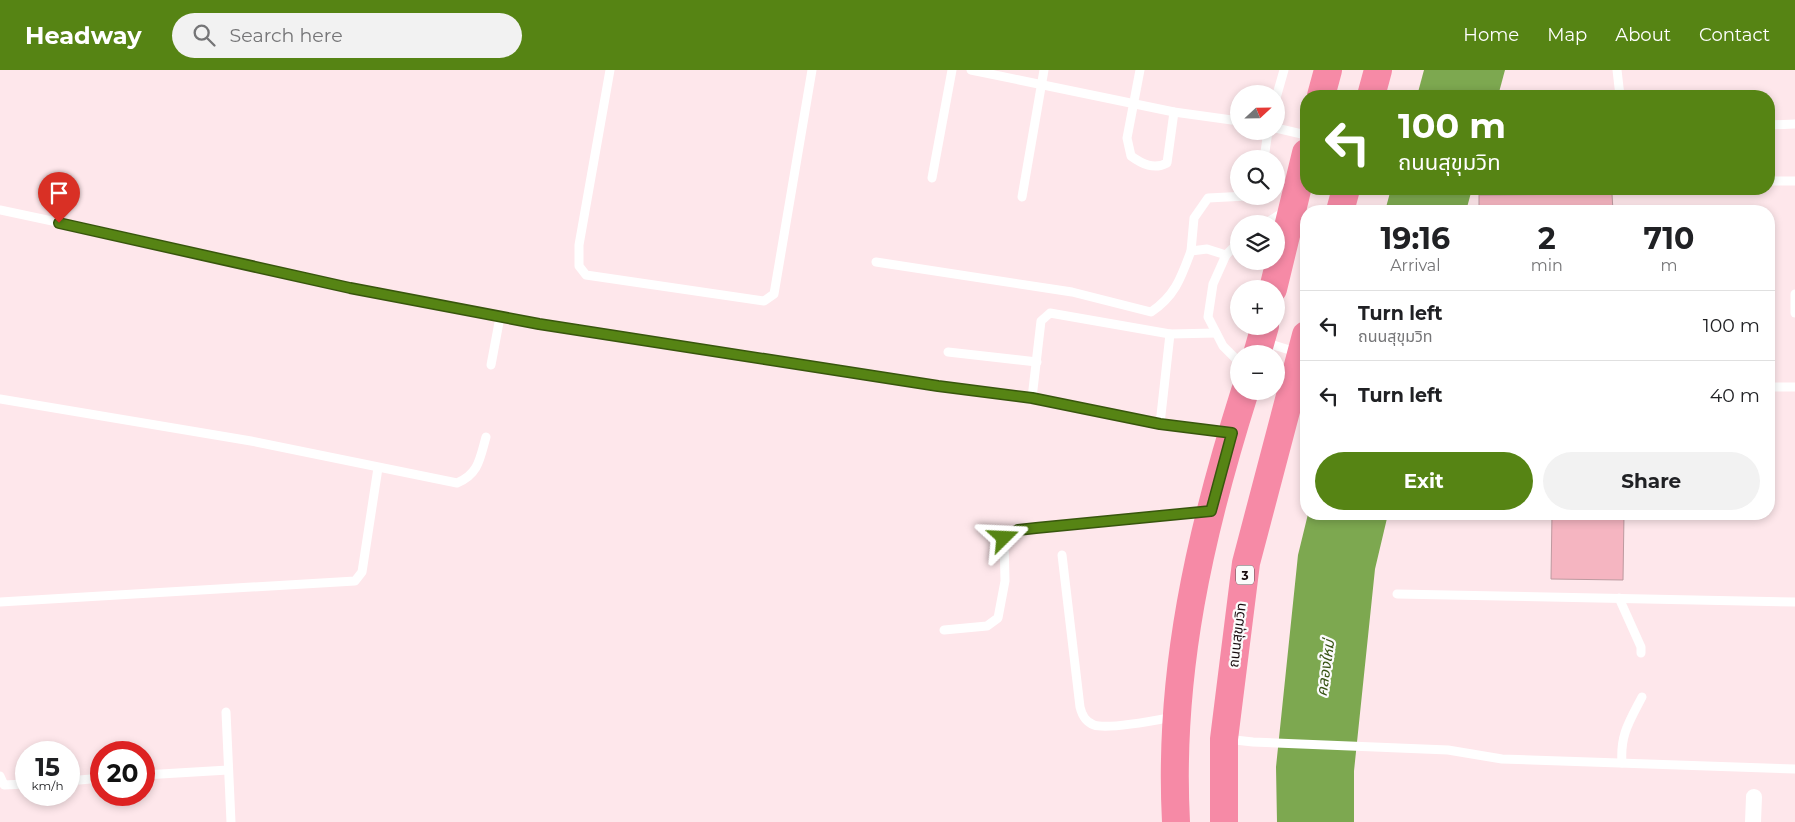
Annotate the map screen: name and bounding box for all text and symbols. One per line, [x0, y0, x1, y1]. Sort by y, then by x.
search box [172, 13, 522, 58]
text: Headway [25, 21, 142, 50]
icon: search [190, 21, 218, 49]
text: Search here [230, 24, 343, 47]
text: Home [1463, 24, 1519, 46]
text: Map [1547, 24, 1587, 46]
text: About [1615, 24, 1671, 46]
text: Contact [1699, 24, 1770, 46]
north arrow [1230, 85, 1285, 140]
map controls [1230, 85, 1285, 400]
text: 100 m [1398, 104, 1506, 147]
icon: left [1315, 110, 1380, 175]
text: ถนนสุขุมวิท [1398, 149, 1501, 176]
button: search [1230, 150, 1285, 205]
pin [38, 172, 80, 223]
icon: arrive [45, 179, 73, 207]
button: layers [1230, 215, 1285, 270]
text: 19:16 [1381, 220, 1450, 257]
text: 2 [1538, 220, 1556, 257]
text: 710 [1643, 220, 1694, 257]
text: Arrival [1390, 256, 1441, 275]
text: min [1531, 256, 1563, 275]
text: m [1660, 256, 1677, 275]
button: + [1230, 280, 1285, 335]
text: Turn left [1358, 302, 1443, 325]
icon: left [1315, 312, 1343, 340]
text: 100 m [1703, 314, 1760, 337]
text: ถนนสุขุมวิท [1358, 327, 1433, 346]
button: − [1230, 345, 1285, 400]
icon: left [1315, 382, 1343, 410]
text: Turn left [1358, 384, 1443, 407]
text: 40 m [1710, 384, 1760, 407]
button: Exit [1315, 452, 1533, 510]
button: Share [1543, 452, 1760, 510]
position arrow [977, 511, 1029, 563]
road number: 3 [1236, 566, 1254, 584]
street label: ถนนสุขุมวิท [1224, 602, 1250, 668]
water label: คลองใหม่ [1312, 636, 1339, 697]
speed limit sign: 20 [90, 741, 155, 806]
text: 15 [35, 752, 60, 782]
text: km/h [31, 778, 64, 793]

